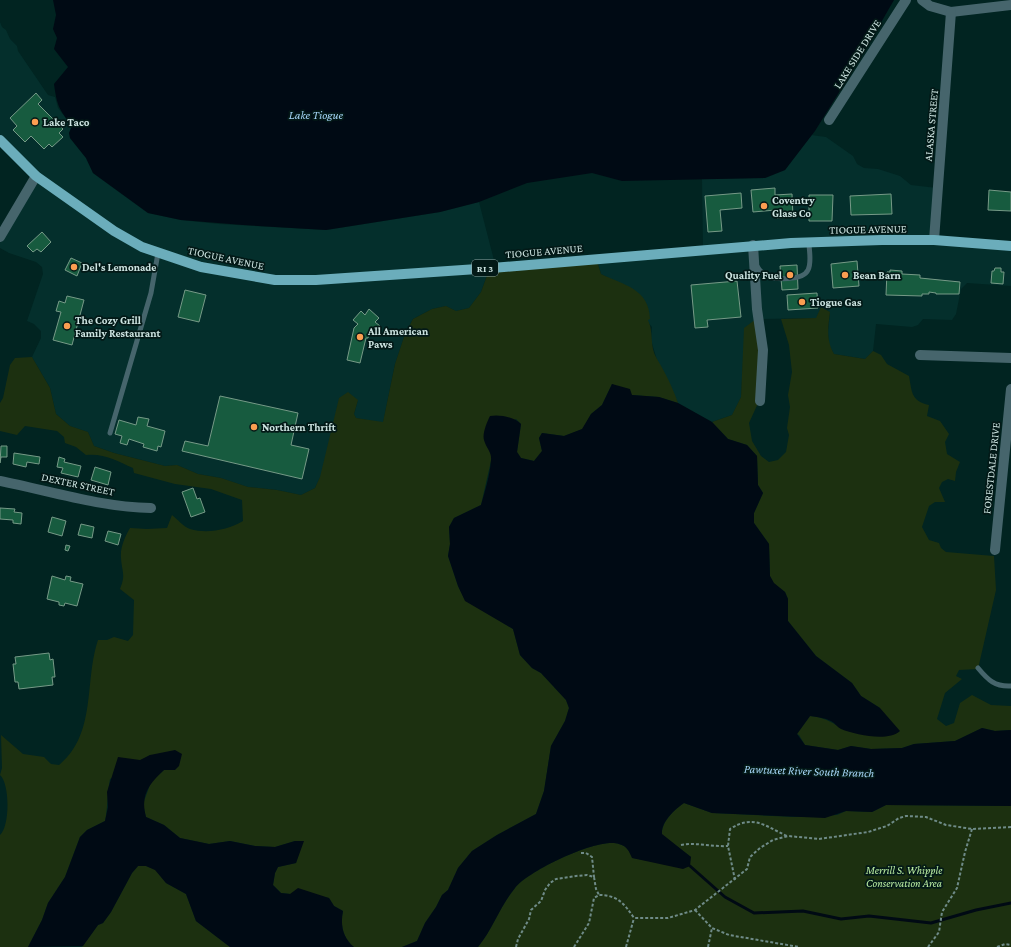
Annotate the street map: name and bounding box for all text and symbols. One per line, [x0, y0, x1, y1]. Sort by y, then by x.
street label: LAKE SIDE DRIVE [831, 17, 883, 91]
street label: ALASKA STREET [922, 88, 940, 162]
water label: Lake Tiogue [289, 108, 344, 122]
place label: Lake Taco [43, 116, 90, 128]
marker: Lake Taco [30, 117, 40, 127]
place label: Coventry Glass Co [772, 194, 815, 219]
marker: Coventry Glass Co [759, 201, 769, 211]
street label: TIOGUE AVENUE [829, 222, 907, 236]
street label: TIOGUE AVENUE [505, 242, 583, 260]
street label: TIOGUE AVENUE [187, 244, 265, 272]
road number: RI 3 [472, 260, 498, 276]
place label: Del's Lemonade [82, 261, 156, 273]
marker: Del's Lemonade [69, 262, 79, 272]
place label: Quality Fuel [725, 269, 783, 281]
place label: Bean Barn [853, 269, 902, 281]
marker: Quality Fuel [785, 270, 795, 280]
marker: Bean Barn [840, 270, 850, 280]
place label: Tiogue Gas [810, 296, 862, 308]
marker: Tiogue Gas [797, 297, 807, 307]
place label: The Cozy Grill Family Restaurant [75, 314, 160, 339]
marker: The Cozy Grill Family Restaurant [62, 321, 72, 331]
place label: All American Paws [367, 325, 429, 350]
marker: All American Paws [355, 332, 365, 342]
place label: Northern Thrift [262, 421, 336, 433]
marker: Northern Thrift [249, 422, 259, 432]
street label: FORESTDALE DRIVE [980, 422, 1002, 514]
street label: DEXTER STREET [40, 470, 116, 498]
water label: Pawtuxet River South Branch [744, 762, 875, 780]
park label: Merrill S. Whipple Conservation Area [865, 864, 943, 889]

